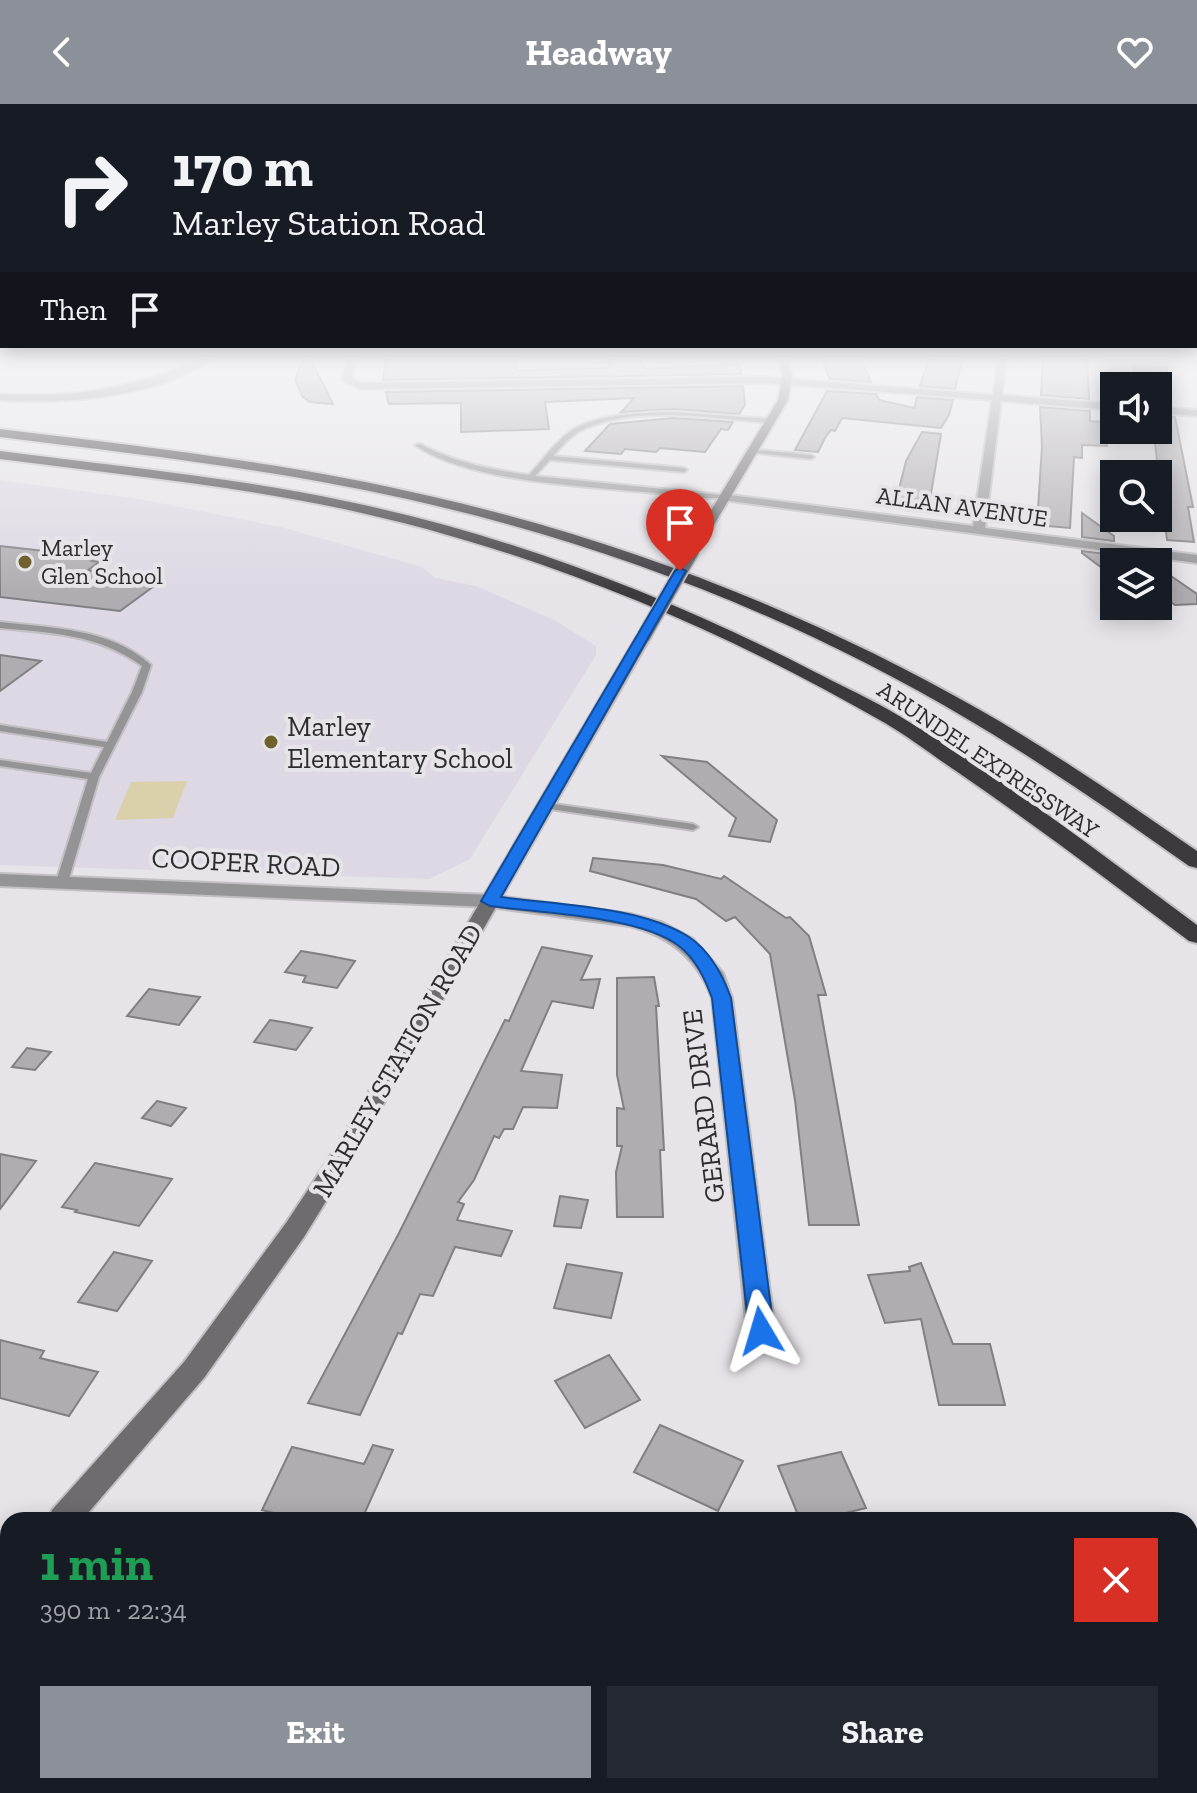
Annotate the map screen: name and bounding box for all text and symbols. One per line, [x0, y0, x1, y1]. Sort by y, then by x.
icon: back [40, 30, 84, 74]
icon: heart [1113, 30, 1157, 74]
text: Headway [525, 31, 672, 74]
text: 170 m [172, 133, 313, 200]
icon: right [40, 136, 144, 240]
text: Marley Station Road [172, 201, 485, 244]
icon: arrive [123, 288, 167, 332]
text: Then [40, 292, 107, 328]
map controls [1100, 372, 1172, 620]
button: sound [1100, 372, 1172, 444]
button: search [1100, 460, 1172, 532]
street label: ALLAN AVENUE [875, 480, 1049, 533]
pin [646, 489, 714, 571]
icon: arrive [658, 501, 702, 545]
place label: Marley Glen School [41, 533, 163, 590]
button: layers [1100, 548, 1172, 620]
marker: Marley Glen School [16, 553, 34, 571]
street label: ARUNDEL EXPRESSWAY [872, 675, 1105, 845]
place label: Marley Elementary School [287, 710, 513, 775]
marker: Marley Elementary School [262, 733, 280, 751]
street label: COOPER ROAD [151, 841, 341, 884]
street label: MARLEY STATION ROAD [306, 918, 489, 1202]
street label: GERARD DRIVE [675, 1007, 732, 1205]
position arrow [719, 1289, 803, 1373]
text: 1 min [40, 1535, 153, 1592]
button: close [1074, 1538, 1158, 1622]
text: 390 m · 22:34 [40, 1594, 187, 1626]
button: Exit [40, 1686, 591, 1778]
button: Share [607, 1686, 1158, 1778]

